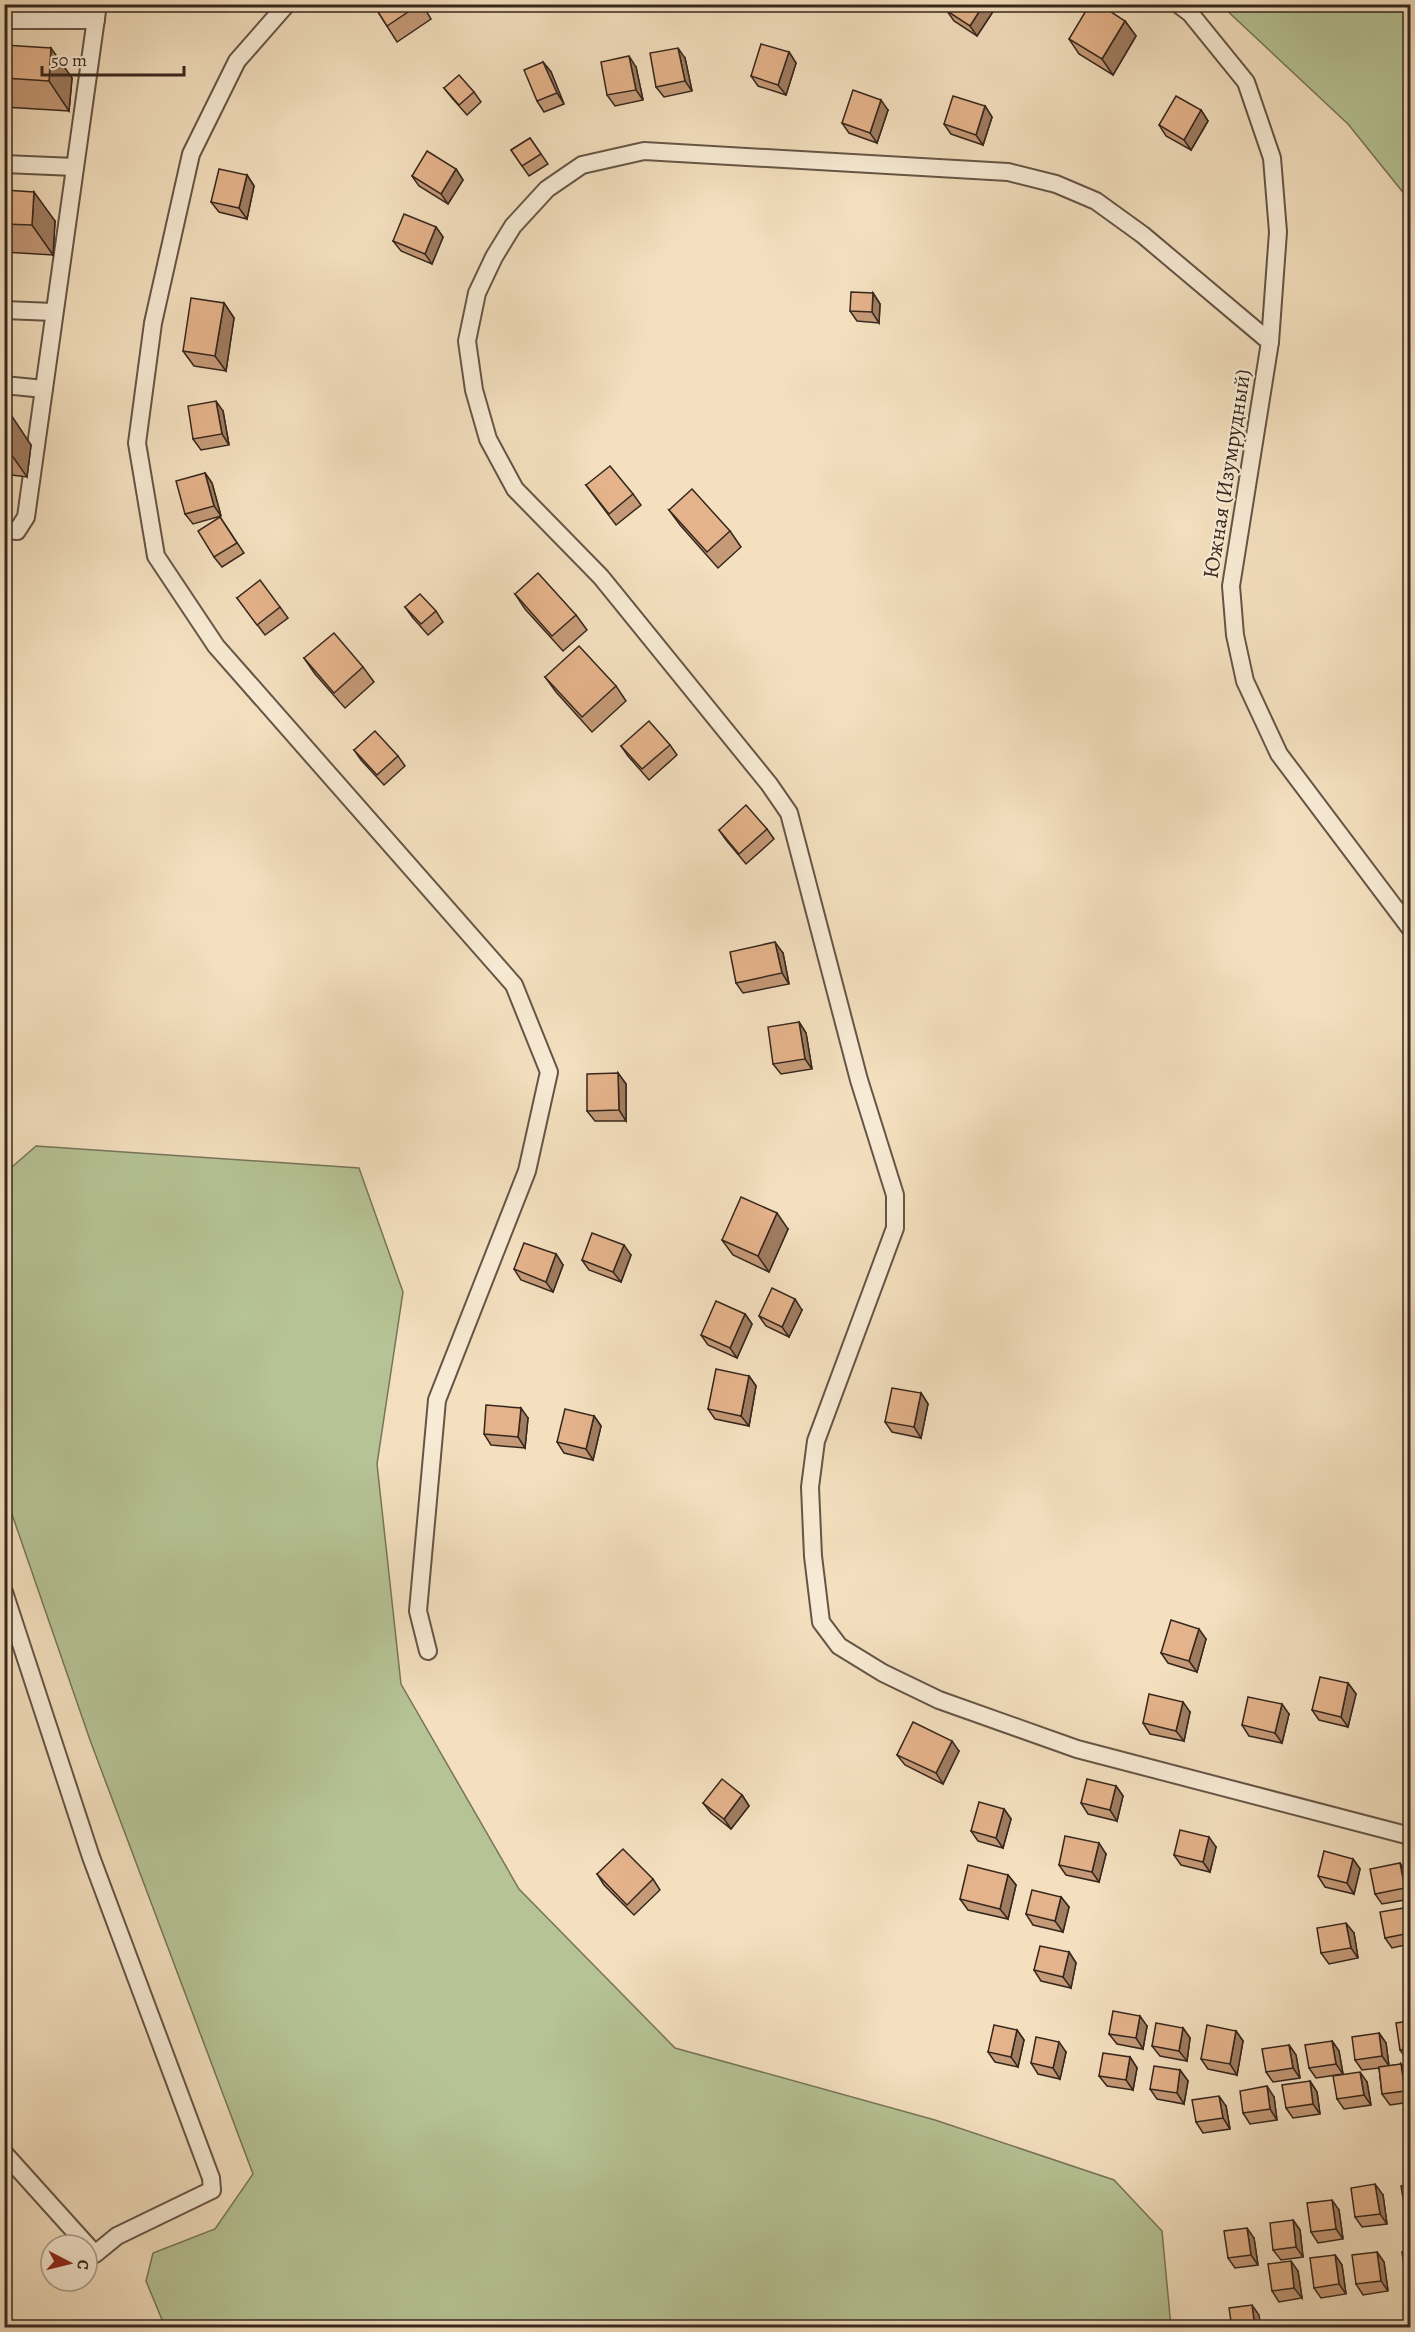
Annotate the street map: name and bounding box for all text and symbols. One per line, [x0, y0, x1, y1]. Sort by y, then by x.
scale bar [42, 39, 184, 77]
text: 50 m [51, 48, 87, 72]
street label: Южная (Изумрудный) [1196, 367, 1258, 581]
north arrow [39, 2233, 99, 2293]
text: С [71, 2258, 94, 2271]

